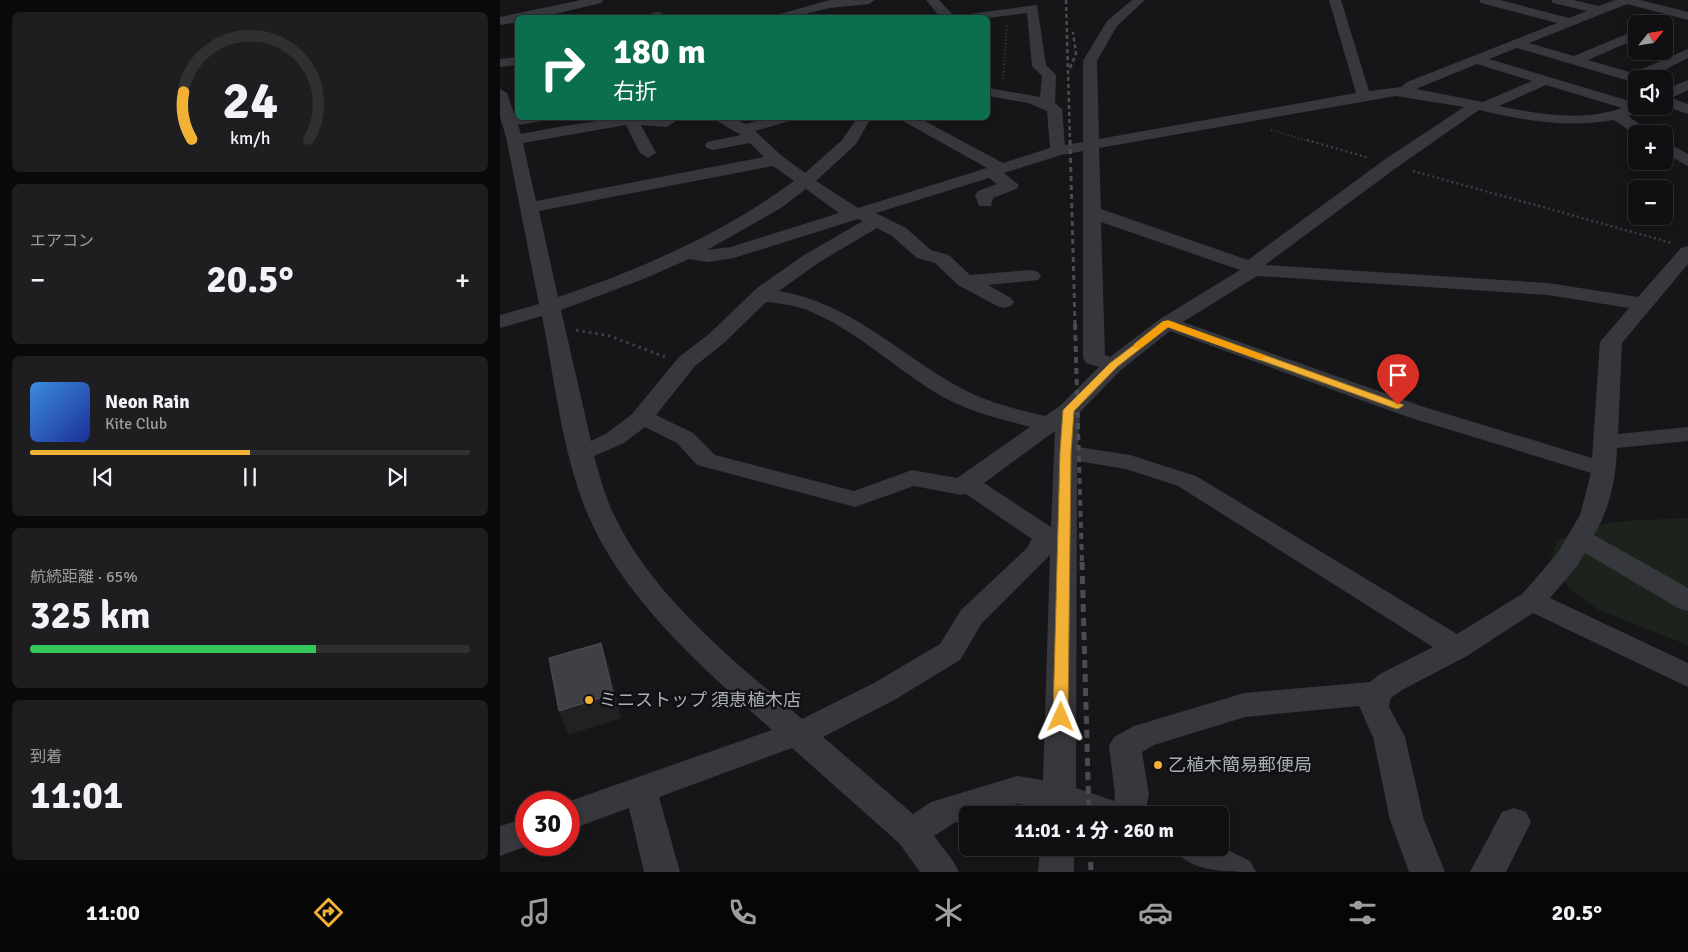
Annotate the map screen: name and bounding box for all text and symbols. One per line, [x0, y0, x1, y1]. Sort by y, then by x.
north arrow [1628, 15, 1672, 60]
map controls [1628, 15, 1673, 225]
text: 180 m [613, 30, 706, 73]
icon: right [530, 35, 595, 100]
text: 24 [222, 69, 278, 133]
button: sound [1628, 70, 1673, 115]
text: 右折 [613, 78, 657, 105]
button: + [1628, 125, 1673, 170]
text: km/h [230, 127, 270, 149]
button: − [1628, 180, 1673, 225]
text: エアコン [30, 231, 94, 251]
text: 20.5° [206, 256, 294, 303]
text: − [30, 263, 45, 297]
text: + [455, 263, 470, 297]
pin [1377, 354, 1419, 405]
icon: arrive [1384, 361, 1412, 389]
text: Neon Rain [105, 390, 190, 414]
text: Kite Club [105, 414, 167, 434]
icon: previous [89, 463, 117, 491]
icon: pause [236, 463, 264, 491]
icon: next [383, 463, 411, 491]
text: 航続距離 · 65% [30, 567, 138, 587]
text: 325 km [30, 592, 151, 639]
place label: ミニストップ 須恵植木店 [599, 689, 801, 711]
position arrow [1034, 690, 1086, 742]
marker: ミニストップ 須恵植木店 [583, 694, 595, 706]
text: 到着 [30, 747, 62, 767]
place label: 乙植木簡易郵便局 [1168, 754, 1312, 776]
marker: 乙植木簡易郵便局 [1152, 759, 1164, 771]
text: 11:01 [30, 772, 123, 819]
speed limit sign: 30 [515, 791, 580, 856]
text: 11:01 · 1 分 · 260 m [1014, 819, 1174, 843]
icon: directions [311, 895, 346, 930]
icon: music [518, 895, 553, 930]
icon: phone [725, 895, 760, 930]
icon: climate [931, 895, 966, 930]
icon: car [1138, 895, 1173, 930]
icon: filters [1345, 895, 1380, 930]
text: 11:00 [86, 899, 140, 926]
text: 20.5° [1551, 899, 1602, 926]

